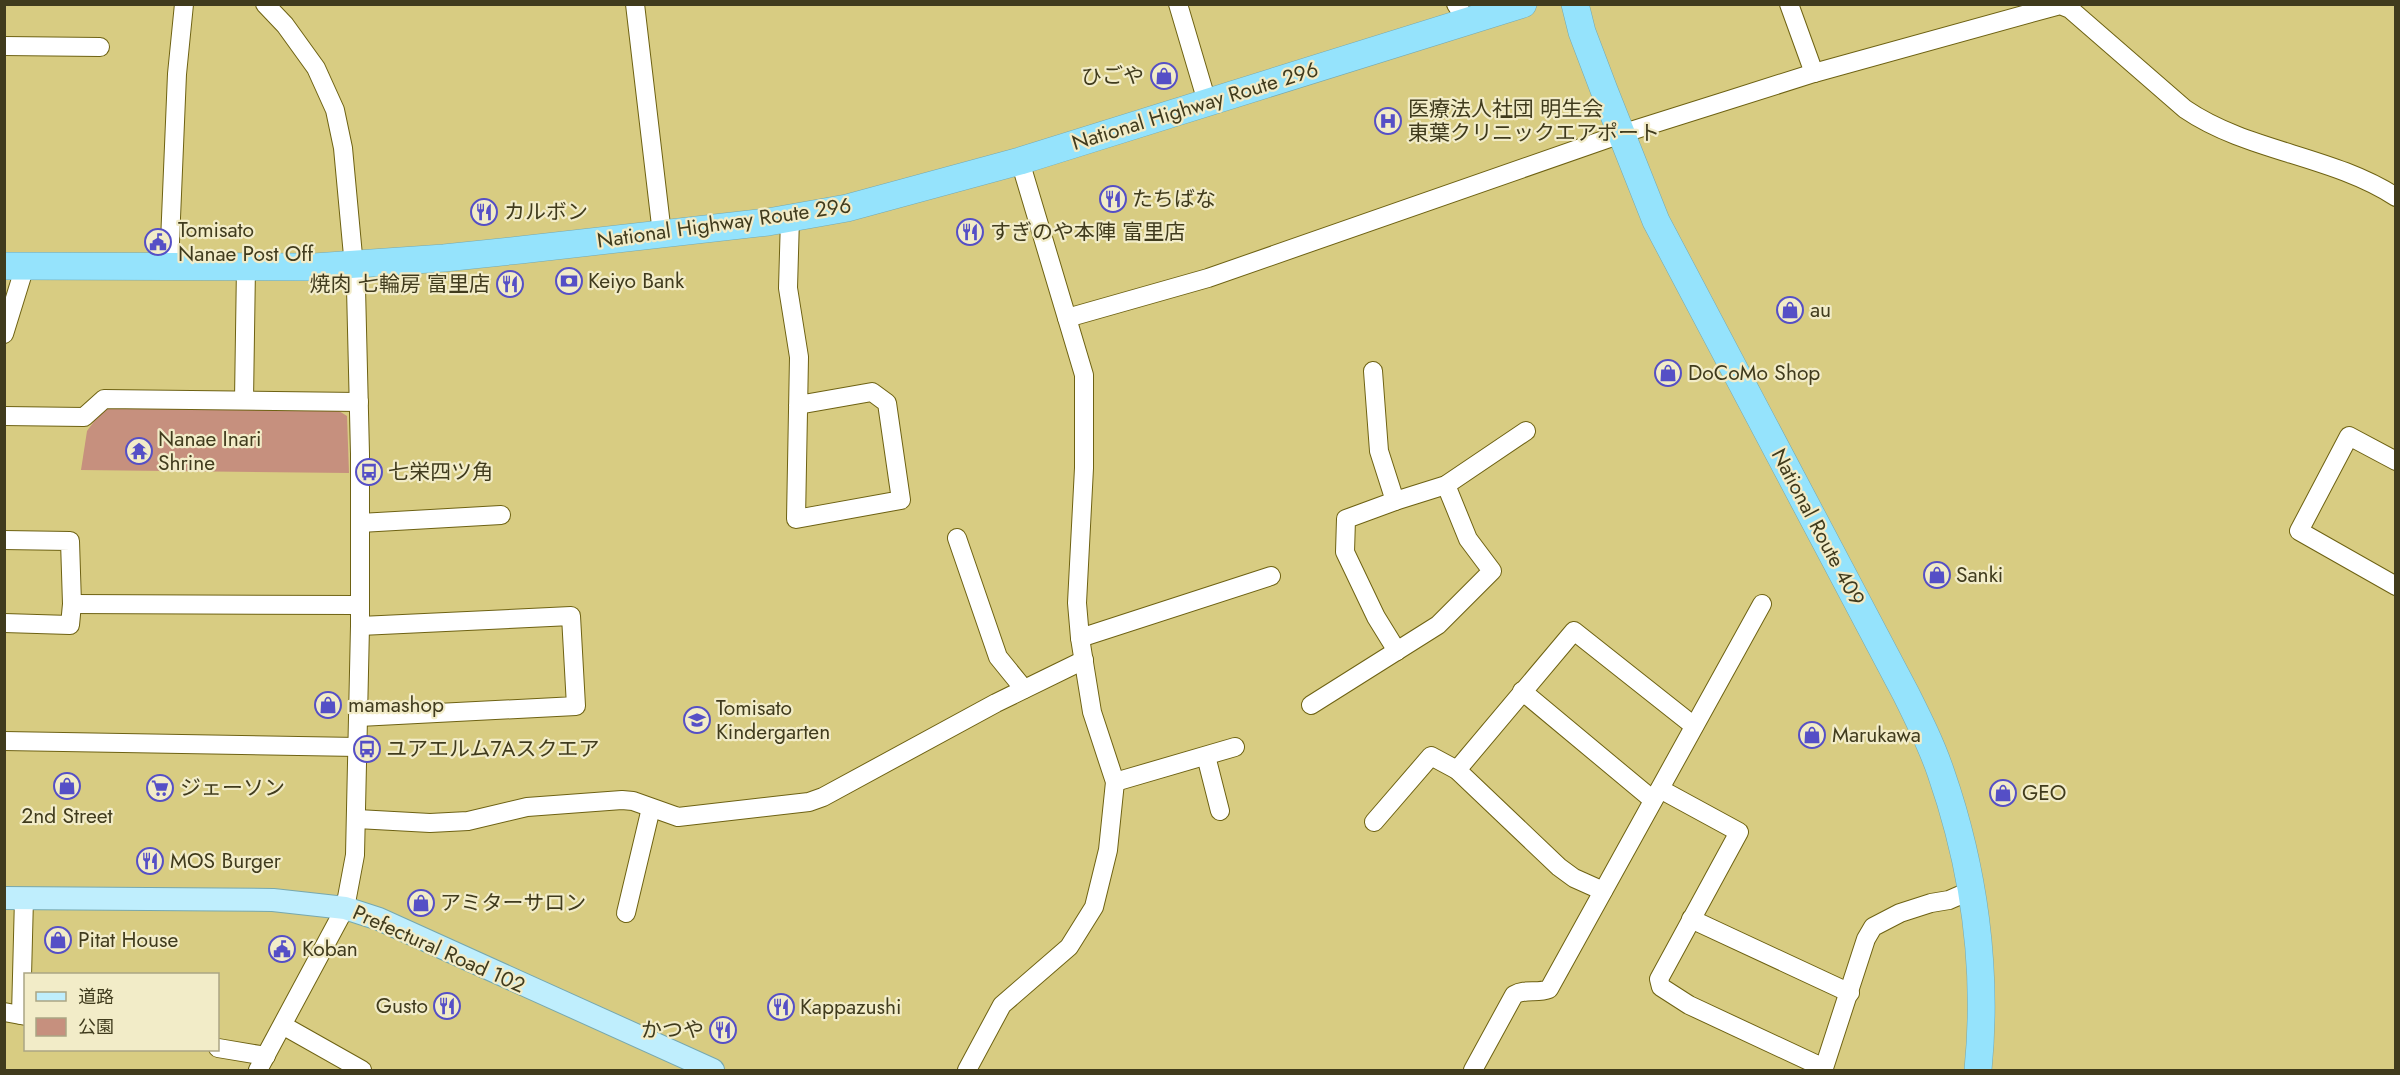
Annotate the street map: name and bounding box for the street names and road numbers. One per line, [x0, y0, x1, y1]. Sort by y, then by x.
street label: National Highway Route 296 [1068, 54, 1322, 158]
street label: National Highway Route 296 [595, 190, 853, 256]
street label: National Route 409 [1764, 443, 1872, 611]
street label: Prefectural Road 102 [348, 898, 530, 1000]

